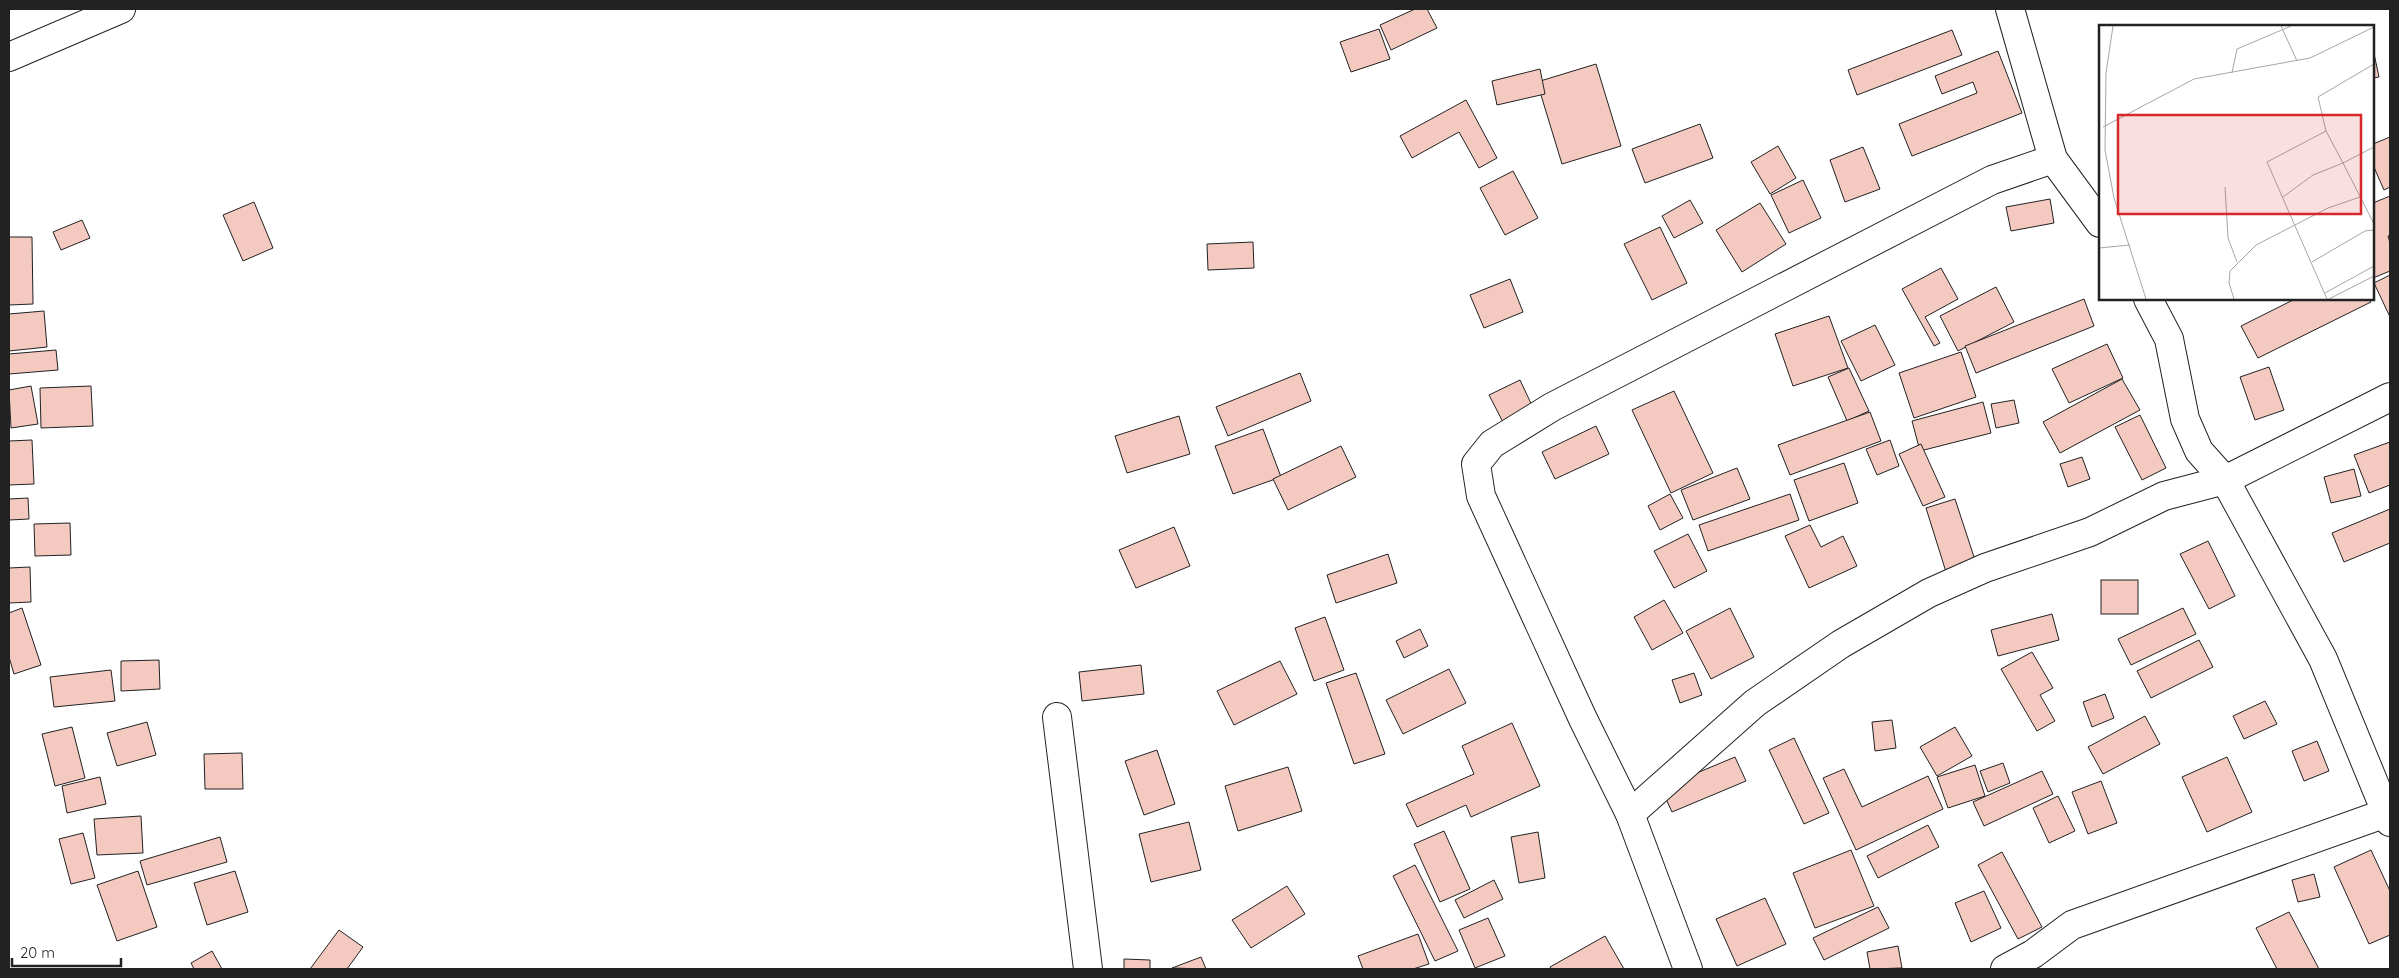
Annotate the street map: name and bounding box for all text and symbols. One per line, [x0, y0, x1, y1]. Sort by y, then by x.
inset map [2099, 25, 2374, 300]
scale bar [12, 936, 121, 968]
text: 20 m [20, 943, 55, 962]

